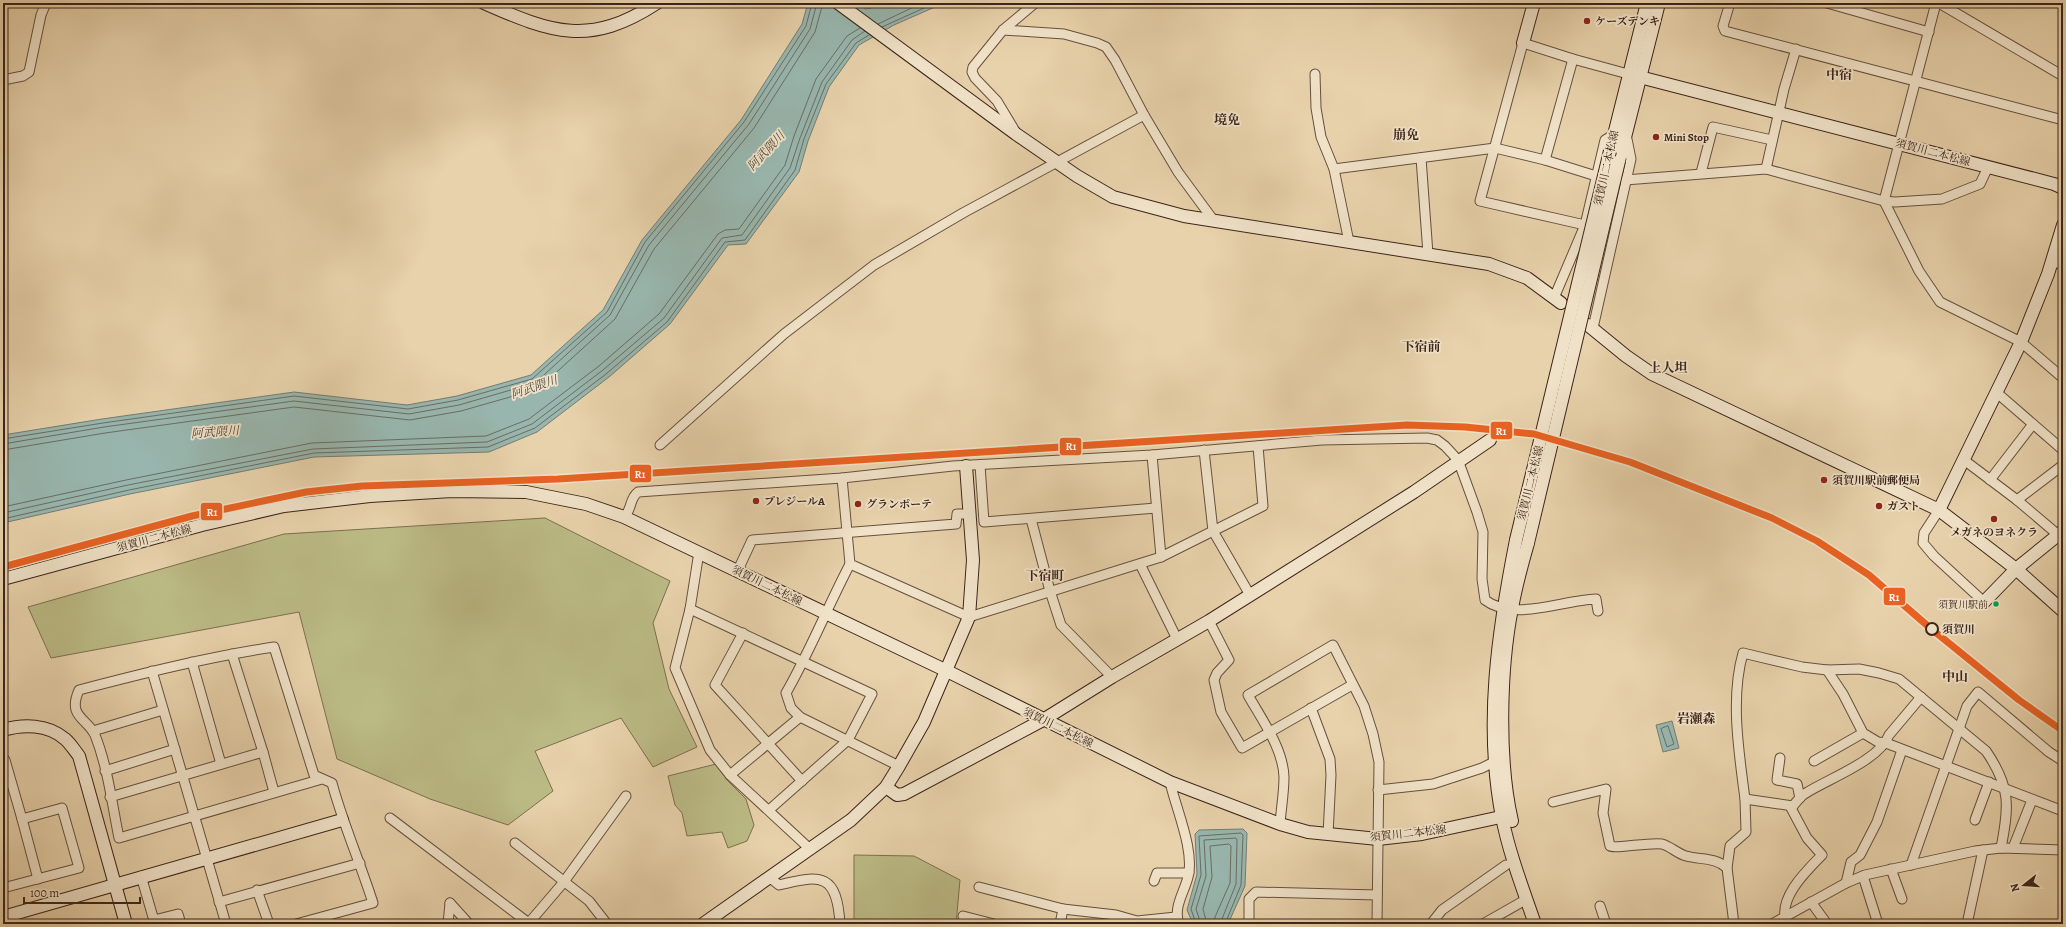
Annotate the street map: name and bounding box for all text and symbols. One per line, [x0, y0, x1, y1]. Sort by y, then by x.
place label: ケーズデンキ [1595, 14, 1660, 29]
marker: ケーズデンキ [1582, 16, 1592, 26]
district label: 中宿 [1826, 66, 1852, 83]
district label: 境免 [1214, 111, 1240, 128]
district label: 崩免 [1393, 126, 1419, 143]
water label: 阿武隈川 [744, 127, 790, 174]
street label: 須賀川二本松線 [1591, 129, 1622, 207]
place label: Mini Stop [1664, 130, 1709, 145]
marker: Mini Stop [1651, 132, 1661, 142]
street label: 須賀川二本松線 [1894, 135, 1972, 170]
district label: 下宿前 [1401, 338, 1441, 355]
district label: 上人坦 [1648, 359, 1688, 376]
water label: 阿武隈川 [509, 371, 561, 402]
line badge: R1 [1490, 421, 1513, 440]
water label: 阿武隈川 [190, 422, 241, 442]
text: R1 [1496, 424, 1507, 439]
line badge: R1 [1059, 437, 1082, 456]
text: R1 [1066, 439, 1077, 454]
street label: 須賀川二本松線 [1514, 444, 1547, 522]
line badge: R1 [629, 464, 652, 483]
text: R1 [635, 467, 646, 482]
place label: 須賀川駅前郵便局 [1832, 473, 1920, 488]
marker: 須賀川駅前郵便局 [1819, 475, 1829, 485]
place label: プレジールA [764, 494, 825, 509]
marker: プレジールA [751, 496, 761, 506]
place label: グランポーテ [866, 497, 932, 512]
marker: グランポーテ [853, 499, 863, 509]
place label: ガスト [1887, 499, 1920, 514]
marker: ガスト [1874, 501, 1884, 511]
line badge: R1 [200, 502, 223, 521]
text: R1 [207, 505, 218, 520]
marker: メガネのヨネクラ [1989, 514, 1999, 524]
street label: 須賀川二本松線 [115, 521, 193, 556]
place label: メガネのヨネクラ [1950, 525, 2038, 540]
street label: 須賀川二本松線 [729, 562, 805, 609]
district label: 下宿町 [1025, 567, 1065, 584]
line badge: R1 [1883, 587, 1906, 606]
text: R1 [1889, 590, 1900, 605]
place label: 須賀川駅前 [1938, 598, 1988, 611]
marker: 須賀川駅前 [1991, 599, 2001, 609]
marker: 須賀川 [1925, 622, 1939, 636]
place label: 須賀川 [1942, 622, 1975, 637]
district label: 中山 [1942, 668, 1968, 685]
street label: 須賀川二本松線 [1020, 704, 1096, 751]
district label: 岩瀬森 [1676, 710, 1716, 727]
street label: 須賀川二本松線 [1369, 822, 1447, 845]
north arrow [2004, 865, 2044, 905]
scale bar [24, 879, 140, 905]
text: N [2007, 882, 2023, 894]
text: 100 m [30, 885, 59, 901]

